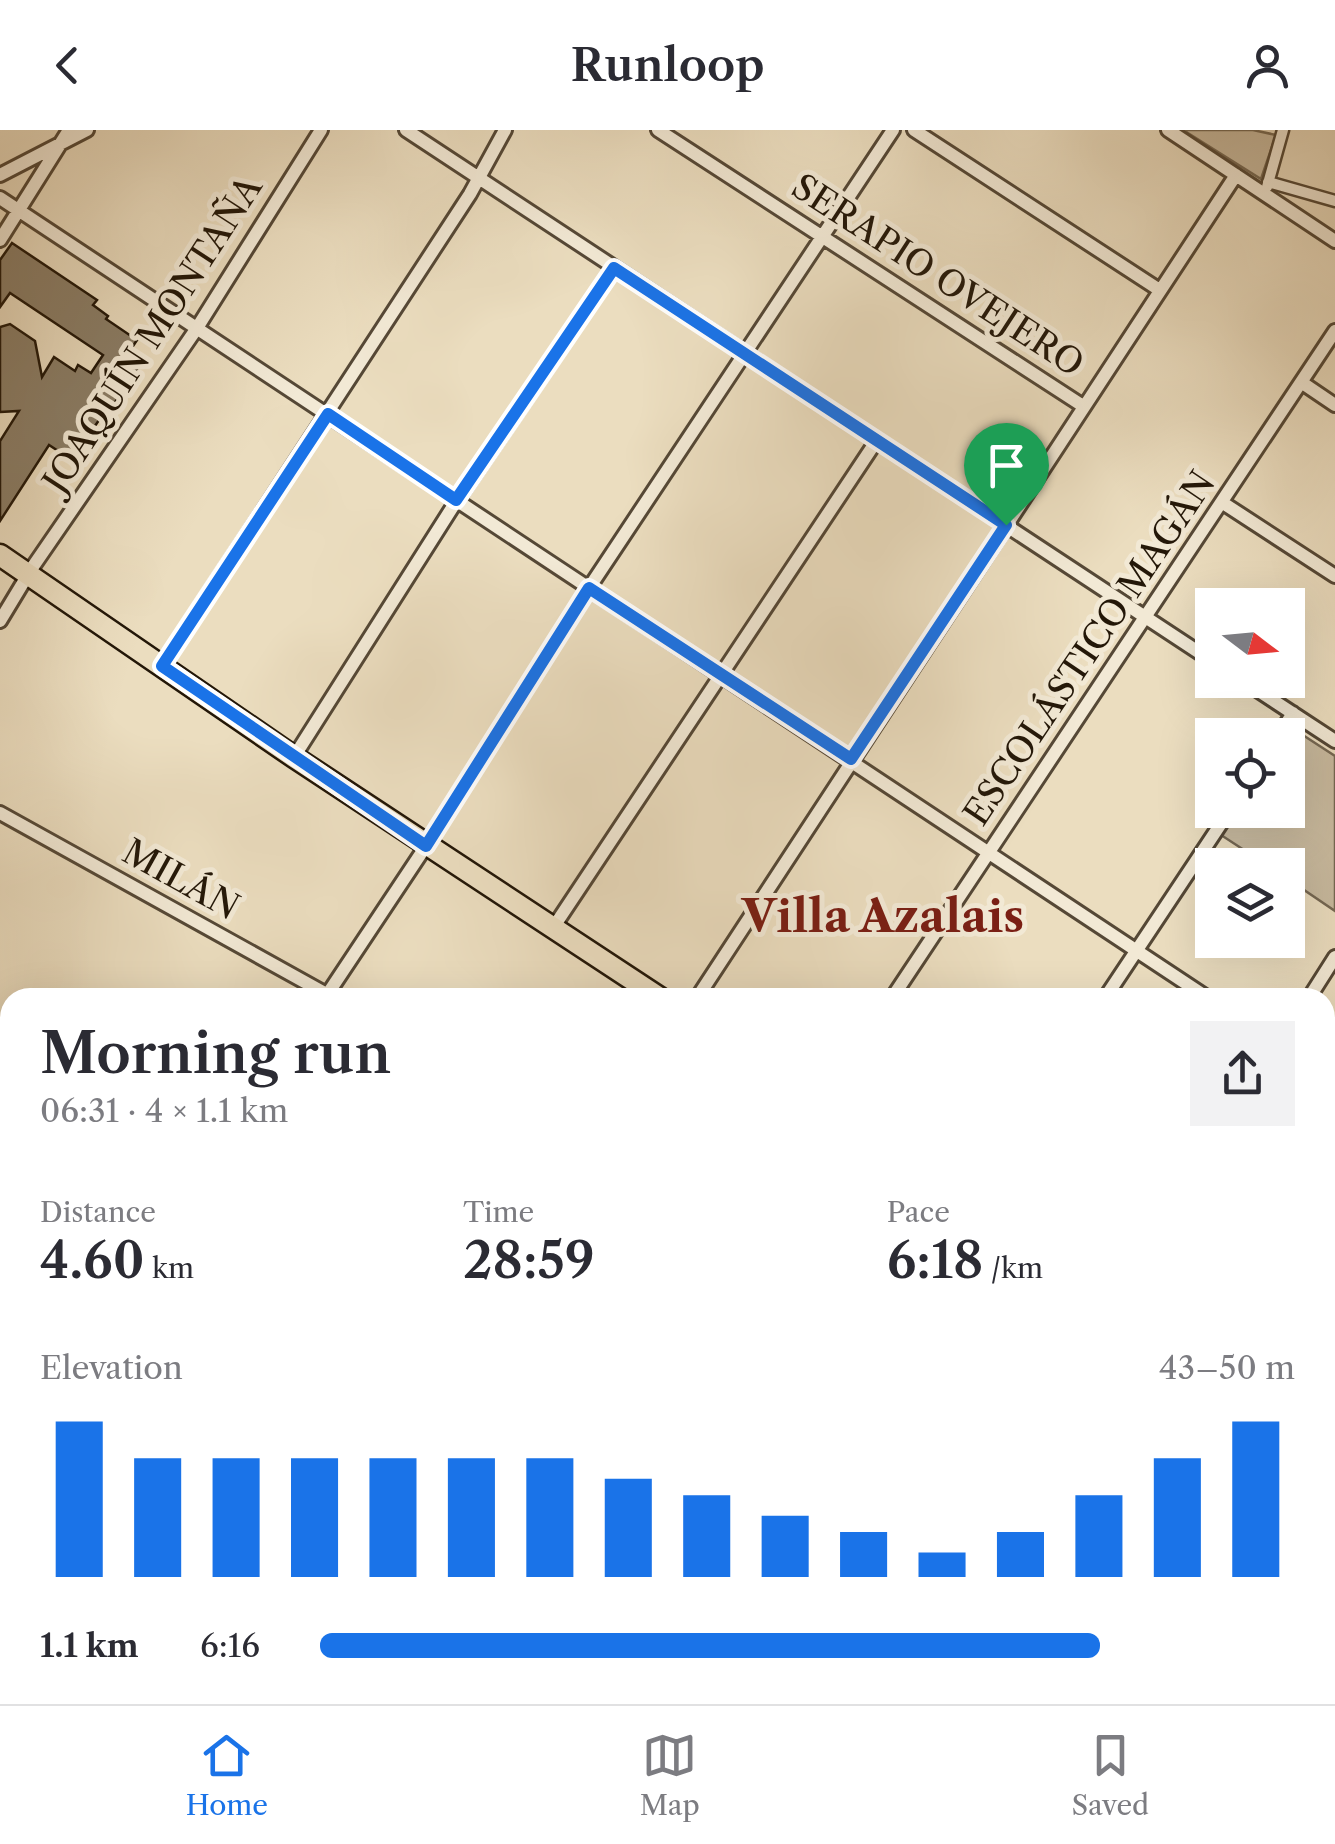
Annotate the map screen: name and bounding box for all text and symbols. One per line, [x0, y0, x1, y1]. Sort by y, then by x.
text: Runloop [570, 37, 765, 93]
icon: back [40, 38, 95, 93]
icon: person [1240, 38, 1295, 93]
street label: SERAPIO OVEJERO [784, 165, 1092, 385]
street label: JOAQUÍN MONTAÑA [31, 167, 271, 505]
pin [964, 423, 1049, 526]
icon: arrive [979, 438, 1034, 493]
street label: ESCOLÁSTICO MAGÁN [954, 463, 1224, 833]
north arrow [1195, 588, 1305, 698]
map controls [1195, 588, 1305, 958]
button: locate [1195, 718, 1305, 828]
street label: MILÁN [115, 830, 247, 928]
button: layers [1195, 848, 1305, 958]
district label: Villa Azalais [741, 888, 1024, 944]
text: Morning run [40, 1020, 391, 1087]
button: share [1190, 1021, 1295, 1126]
text: 06:31 · 4 × 1.1 km [40, 1091, 288, 1130]
text: Distance [40, 1195, 156, 1229]
text: Time [463, 1195, 534, 1229]
text: Pace [887, 1195, 950, 1229]
text: 4.60 [40, 1229, 144, 1291]
text: 28:59 [463, 1229, 595, 1291]
text: 6:18 [887, 1229, 983, 1291]
text: km [144, 1251, 194, 1285]
text: /km [983, 1251, 1043, 1285]
text: Elevation [40, 1348, 183, 1387]
text: 43–50 m [1159, 1348, 1295, 1387]
text: 1.1 km [40, 1626, 139, 1665]
text: 6:16 [200, 1626, 260, 1665]
tab: Home [186, 1728, 268, 1822]
tab: Map [640, 1728, 700, 1822]
tab: Saved [1071, 1728, 1149, 1822]

